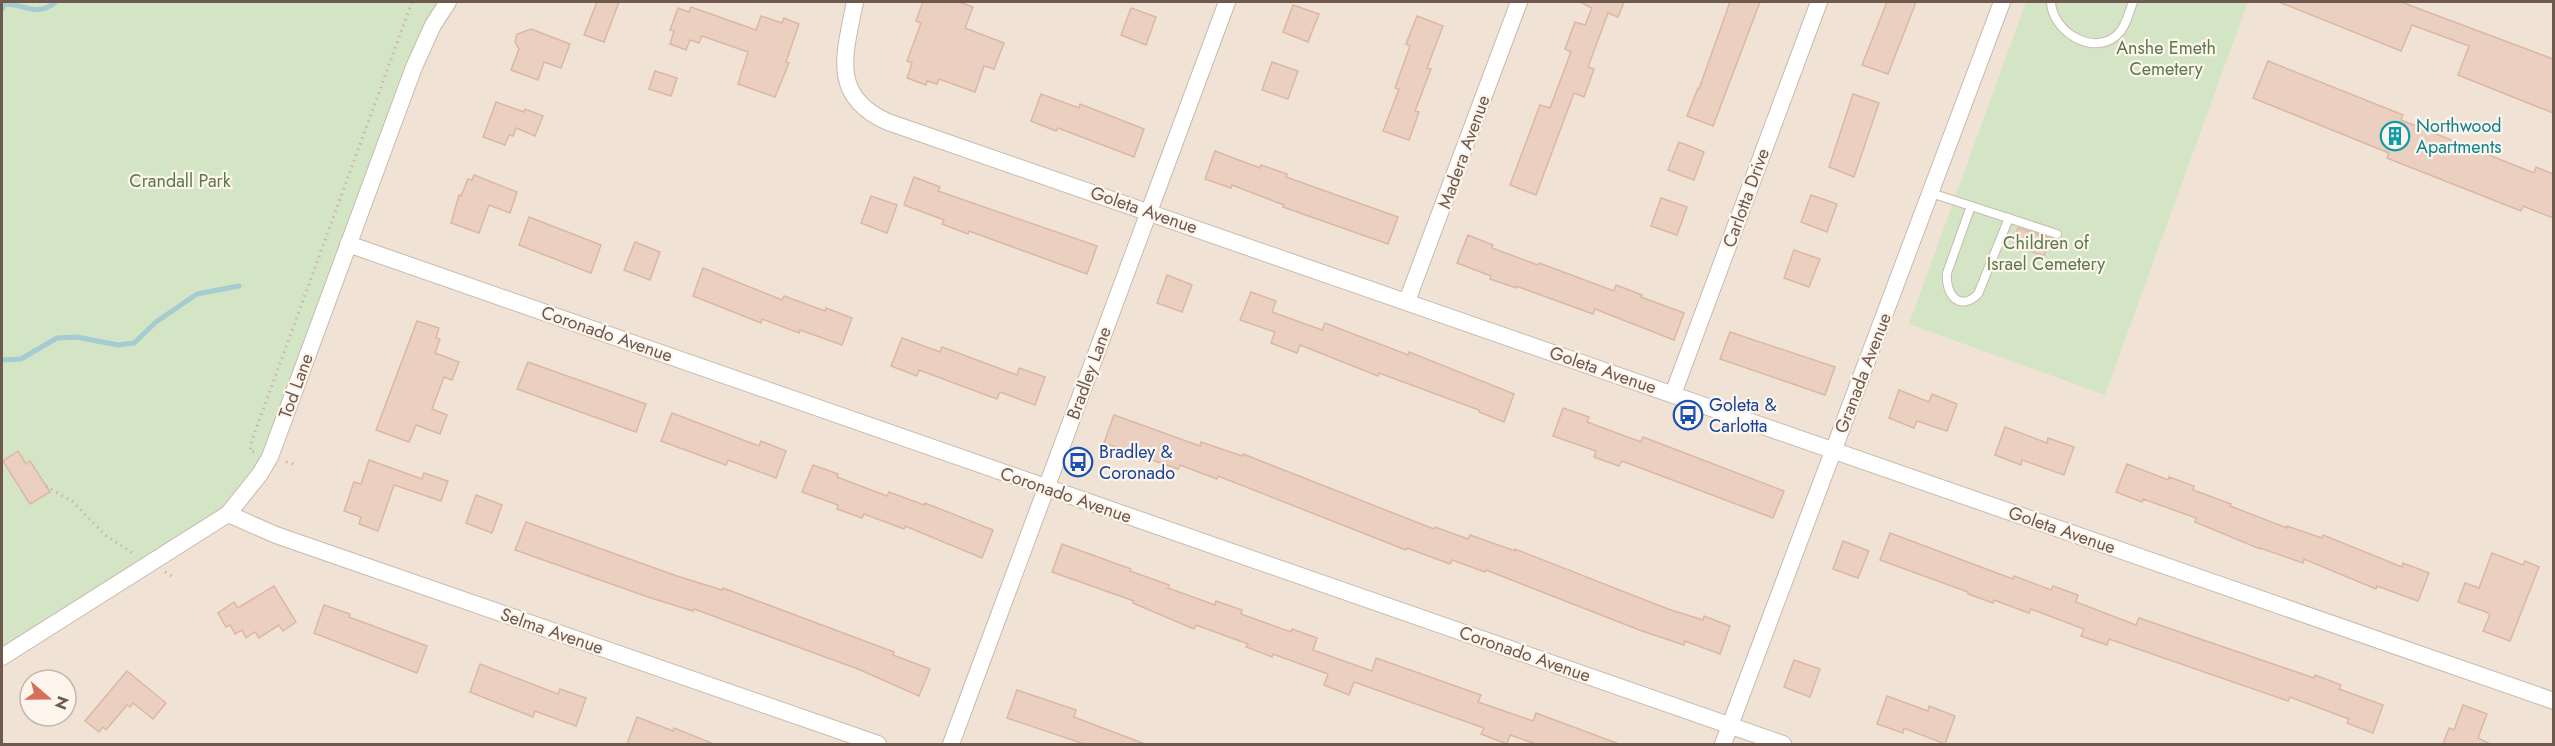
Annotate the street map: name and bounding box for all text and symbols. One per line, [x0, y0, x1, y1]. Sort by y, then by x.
park label: Anshe Emeth Cemetery [2116, 35, 2216, 82]
street label: Madera Avenue [1431, 92, 1497, 212]
place label: Northwood Apartments [2416, 113, 2502, 160]
building icon: Northwood Apartments [2379, 120, 2411, 152]
street label: Carlotta Drive [1716, 145, 1776, 251]
park label: Crandall Park [129, 168, 231, 194]
street label: Goleta Avenue [1087, 180, 1201, 240]
park label: Children of Israel Cemetery [1987, 230, 2105, 277]
street label: Coronado Avenue [538, 299, 676, 369]
street label: Granada Avenue [1828, 309, 1898, 437]
street label: Bradley Lane [1060, 323, 1118, 423]
street label: Goleta Avenue [1546, 340, 1660, 400]
street label: Tod Lane [272, 350, 320, 422]
place label: Goleta & Carlotta [1709, 392, 1777, 439]
bus stop icon: Goleta & Carlotta [1672, 399, 1704, 431]
place label: Bradley & Coronado [1099, 439, 1175, 486]
bus stop icon: Bradley & Coronado [1062, 446, 1094, 478]
street label: Coronado Avenue [997, 460, 1135, 530]
street label: Goleta Avenue [2005, 500, 2119, 560]
street label: Selma Avenue [497, 601, 607, 661]
street label: Coronado Avenue [1456, 619, 1594, 689]
north arrow [18, 668, 78, 728]
text: N [49, 693, 75, 713]

